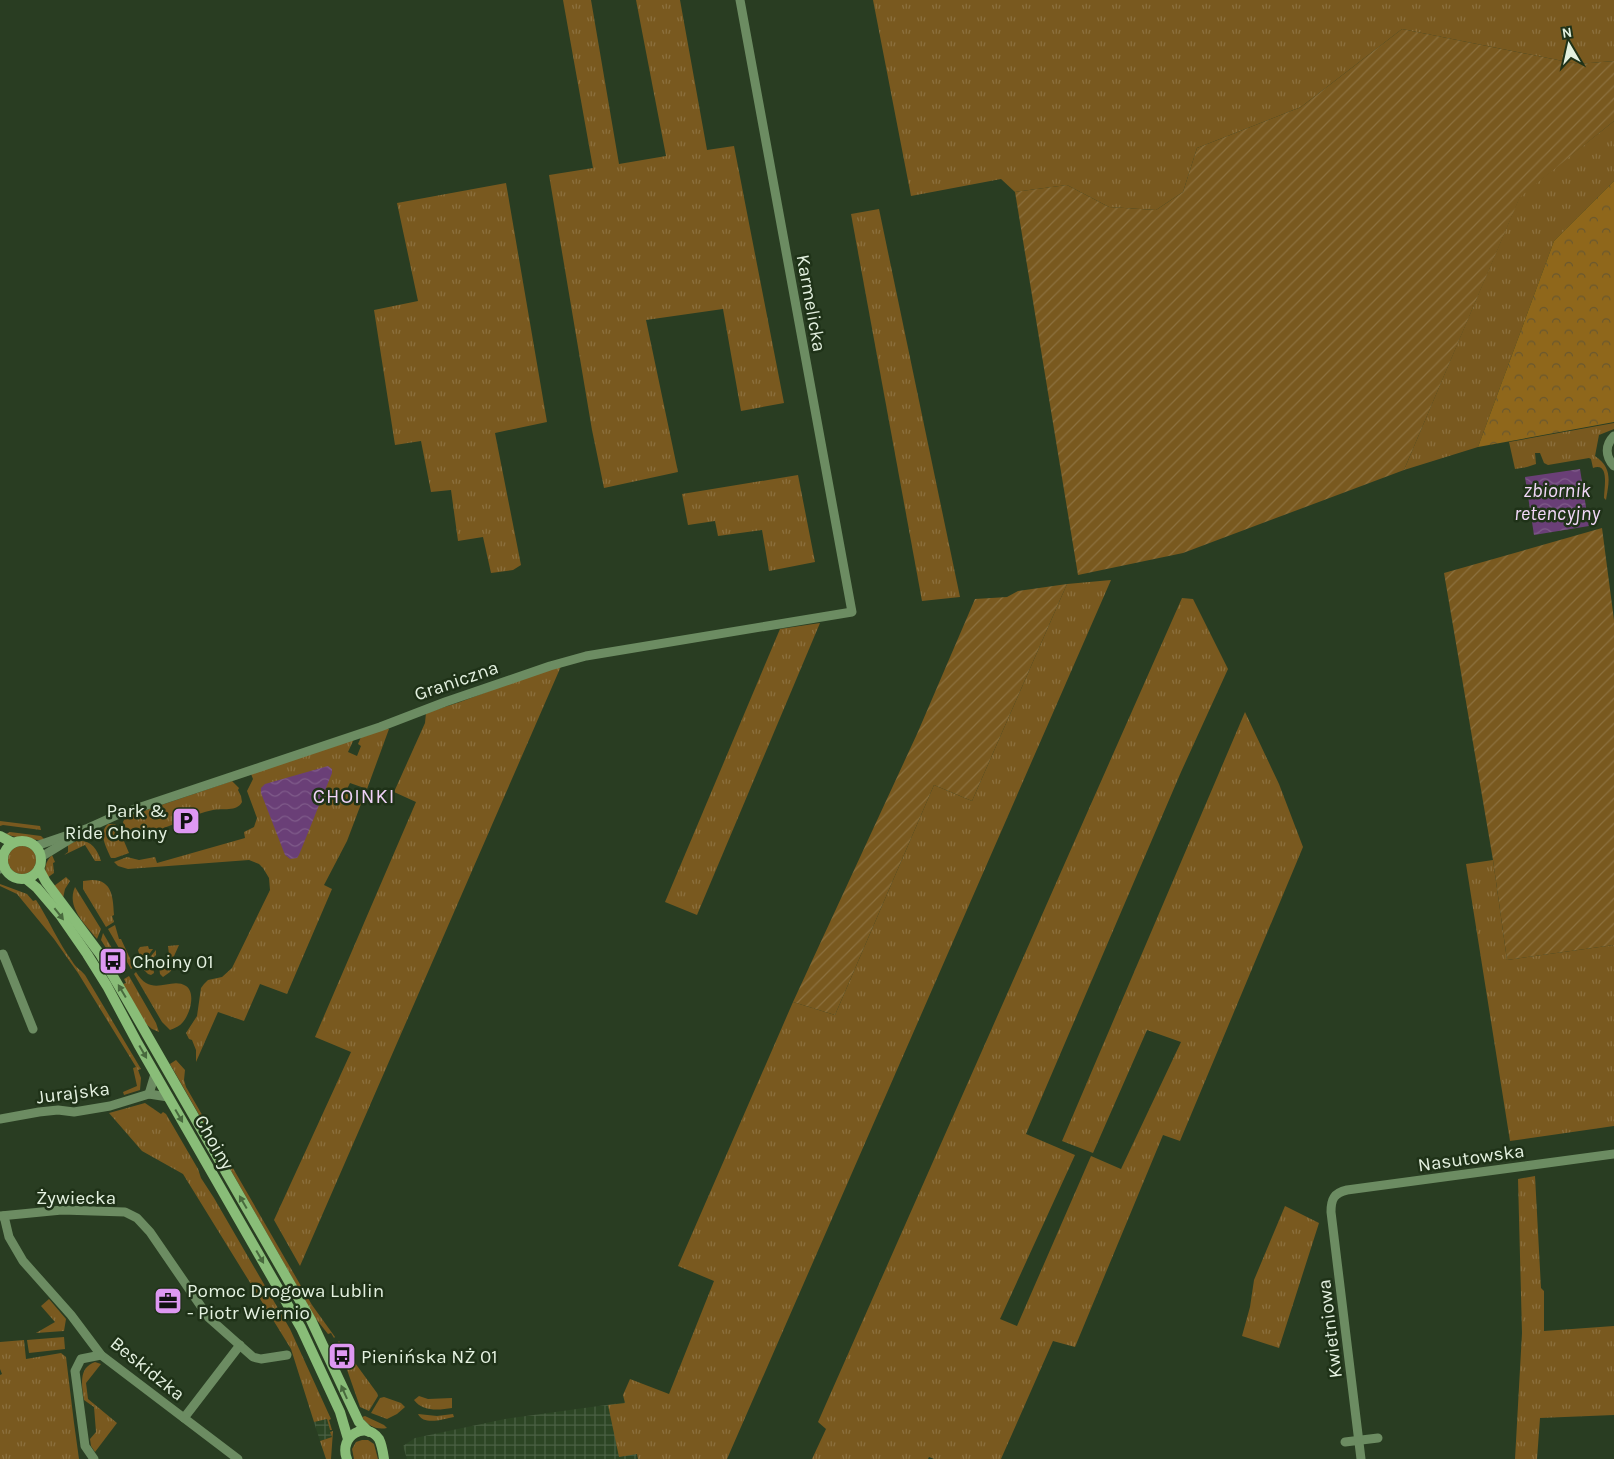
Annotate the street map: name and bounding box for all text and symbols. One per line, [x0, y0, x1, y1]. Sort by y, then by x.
north arrow [1544, 20, 1594, 70]
text: N [1561, 23, 1573, 42]
street label: Karmelicka [792, 253, 830, 354]
water label: zbiornik retencyjny [1514, 479, 1601, 525]
street label: Graniczna [411, 656, 501, 706]
district label: CHOINKI [313, 785, 395, 808]
place label: Park & Ride Choiny [65, 800, 167, 844]
parking icon: Park & Ride Choiny [171, 806, 201, 836]
one-way arrow [53, 907, 64, 920]
bus stop icon: Choiny 01 [98, 946, 128, 976]
place label: Choiny 01 [132, 951, 214, 973]
one-way arrow [117, 985, 126, 998]
one-way arrow [139, 1045, 147, 1060]
street label: Jurajska [35, 1078, 111, 1108]
one-way arrow [175, 1110, 184, 1123]
street label: Choiny [190, 1111, 239, 1174]
street label: Nasutowska [1416, 1140, 1526, 1176]
street label: Żywiecka [36, 1187, 116, 1209]
one-way arrow [239, 1196, 248, 1209]
one-way arrow [256, 1250, 265, 1264]
street label: Kwietniowa [1313, 1278, 1347, 1380]
place label: Pomoc Drogowa Lublin - Piotr Wiernio [187, 1280, 384, 1324]
office icon: Pomoc Drogowa Lublin - Piotr Wiernio [153, 1286, 183, 1316]
street label: Beskidzka [106, 1332, 189, 1405]
bus stop icon: Pienińska NŻ 01 [327, 1341, 357, 1371]
place label: Pienińska NŻ 01 [361, 1346, 498, 1368]
one-way arrow [340, 1385, 348, 1399]

